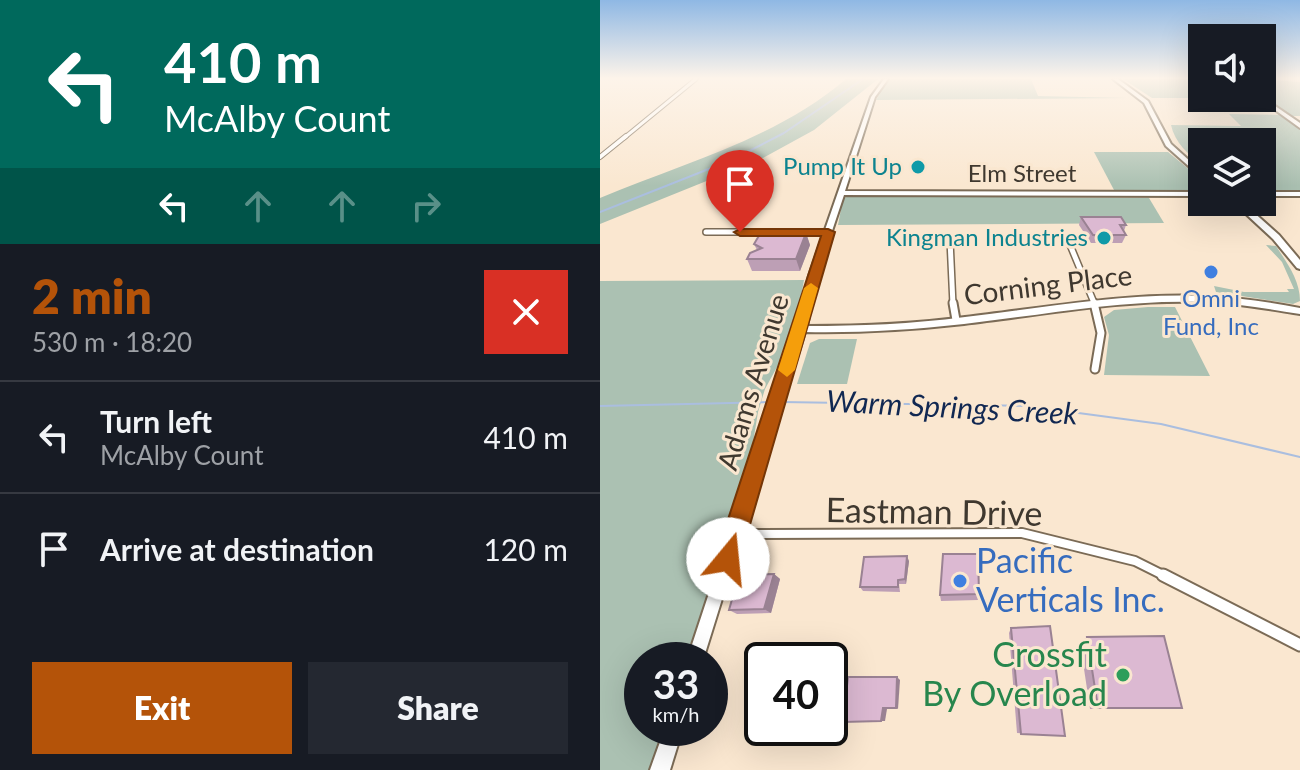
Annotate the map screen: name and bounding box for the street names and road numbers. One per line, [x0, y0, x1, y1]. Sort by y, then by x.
street label: Elm Street [968, 158, 1077, 187]
street label: Corning Place [962, 257, 1134, 311]
street label: Adams Avenue [709, 290, 795, 474]
street label: Eastman Drive [825, 488, 1043, 533]

